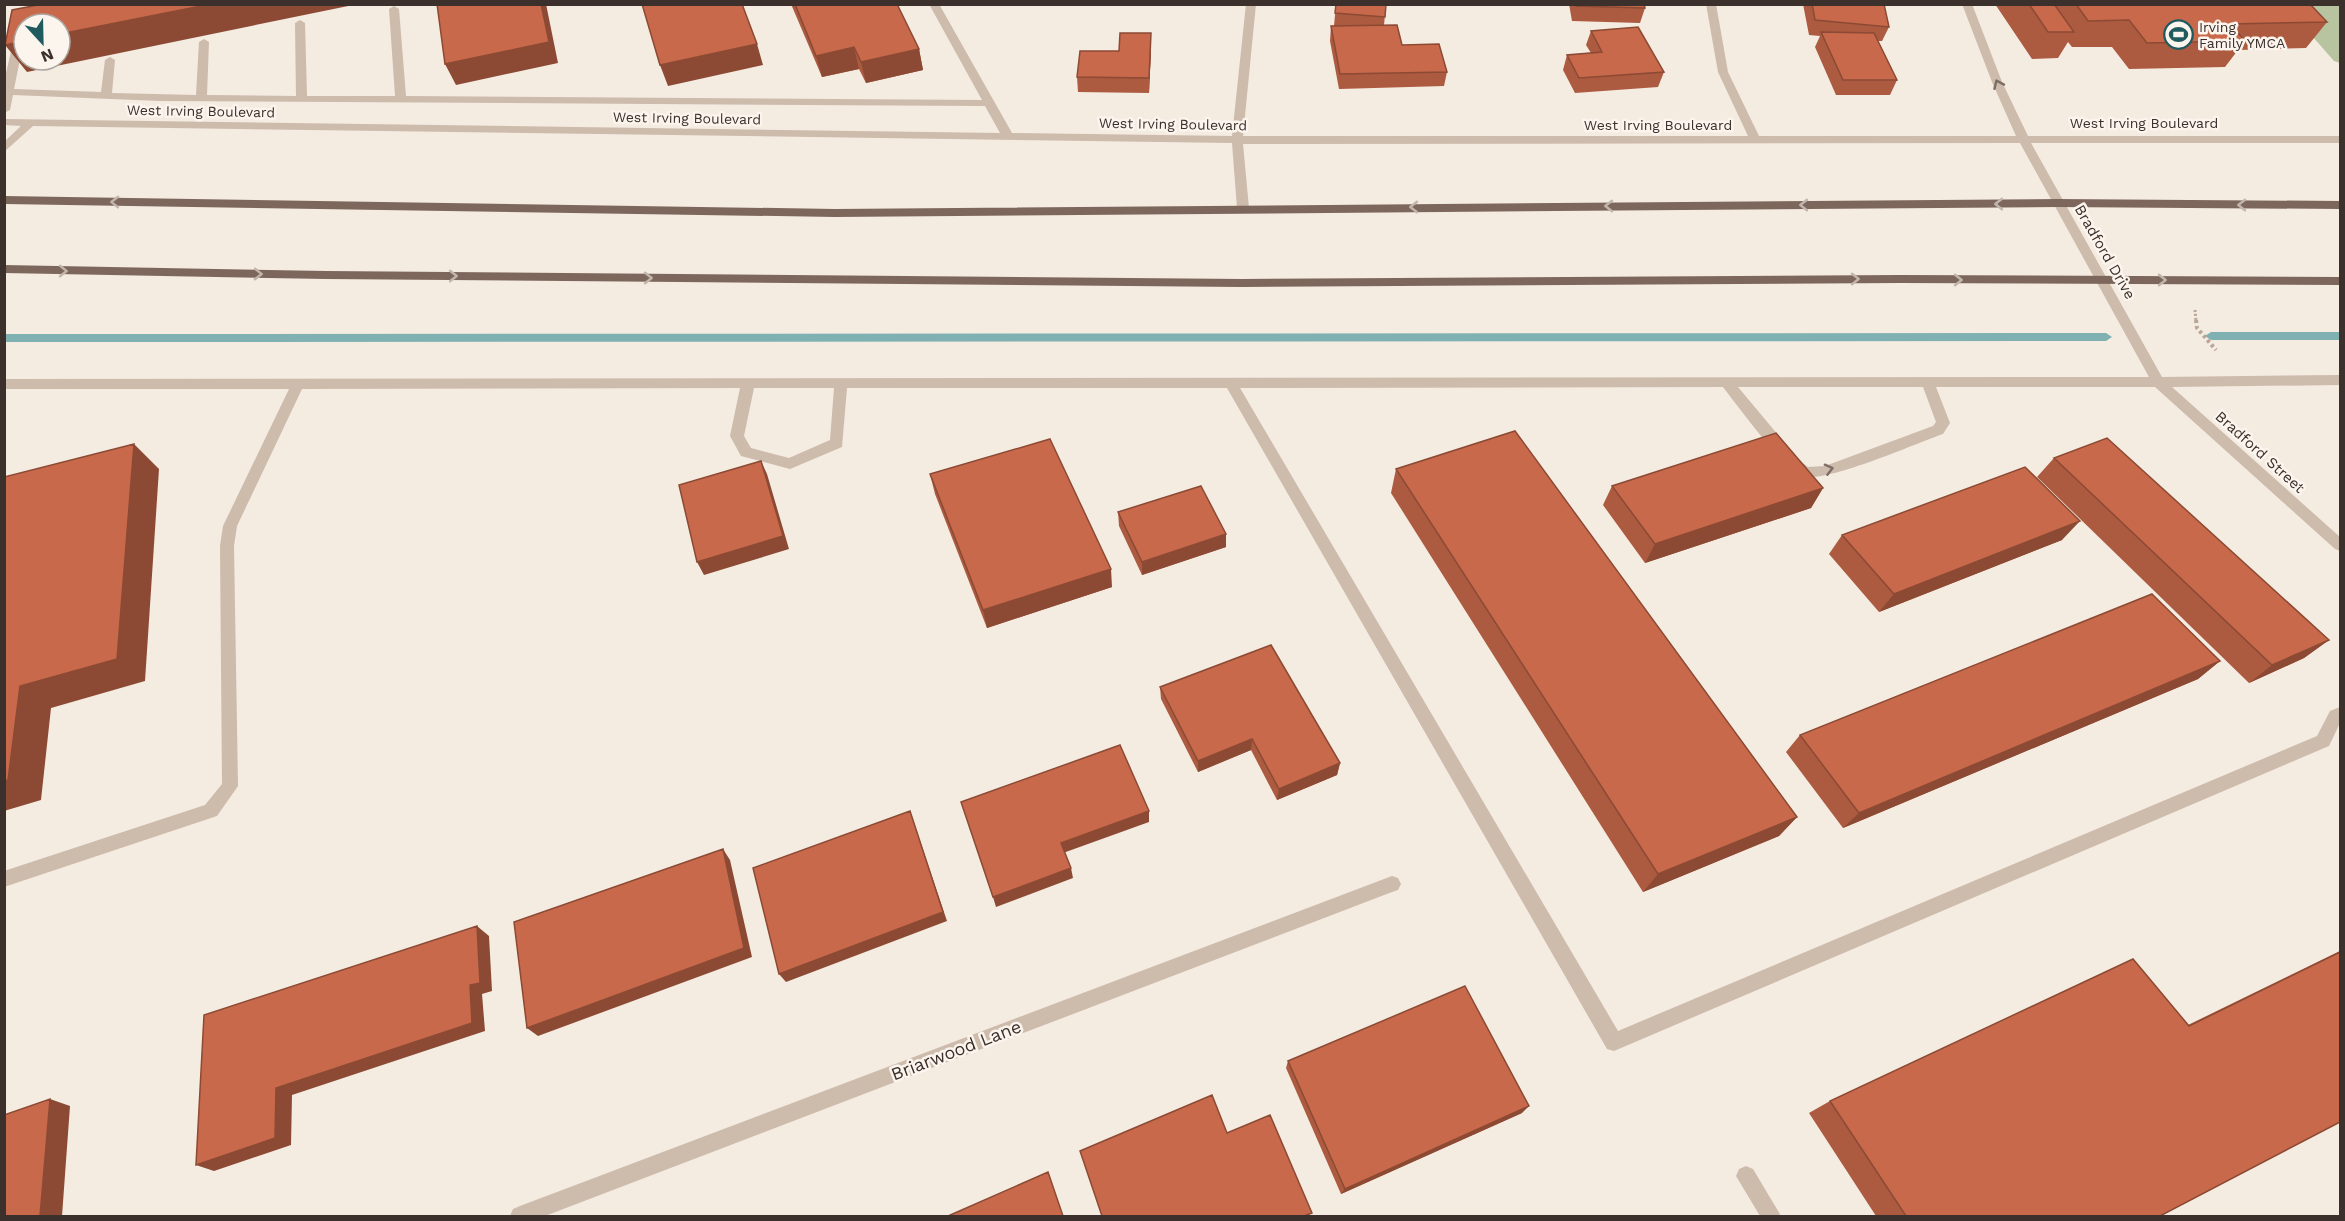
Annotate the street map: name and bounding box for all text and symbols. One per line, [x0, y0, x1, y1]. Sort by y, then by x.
north arrow [12, 12, 72, 72]
sports icon: Irving Family YMCA [2162, 19, 2194, 51]
place label: Irving Family YMCA [2199, 19, 2285, 51]
text: N [38, 44, 56, 66]
one-way arrow [1994, 80, 2006, 91]
street label: West Irving Boulevard [127, 102, 275, 120]
street label: West Irving Boulevard [613, 109, 761, 127]
street label: West Irving Boulevard [1099, 115, 1247, 133]
street label: West Irving Boulevard [2070, 115, 2218, 131]
street label: West Irving Boulevard [1584, 117, 1732, 133]
one-way arrow [111, 196, 120, 208]
one-way arrow [1995, 198, 2004, 210]
one-way arrow [1800, 199, 1809, 211]
one-way arrow [2238, 199, 2247, 211]
one-way arrow [1605, 200, 1614, 212]
one-way arrow [1410, 201, 1419, 213]
street label: Bradford Drive [2071, 202, 2139, 302]
one-way arrow [58, 265, 67, 277]
one-way arrow [253, 268, 262, 280]
one-way arrow [448, 270, 457, 282]
one-way arrow [643, 272, 652, 284]
one-way arrow [1850, 273, 1859, 285]
one-way arrow [1954, 274, 1963, 286]
one-way arrow [2157, 274, 2166, 286]
street label: Bradford Street [2212, 407, 2309, 497]
one-way arrow [1824, 463, 1834, 476]
street label: Briarwood Lane [888, 1016, 1024, 1084]

